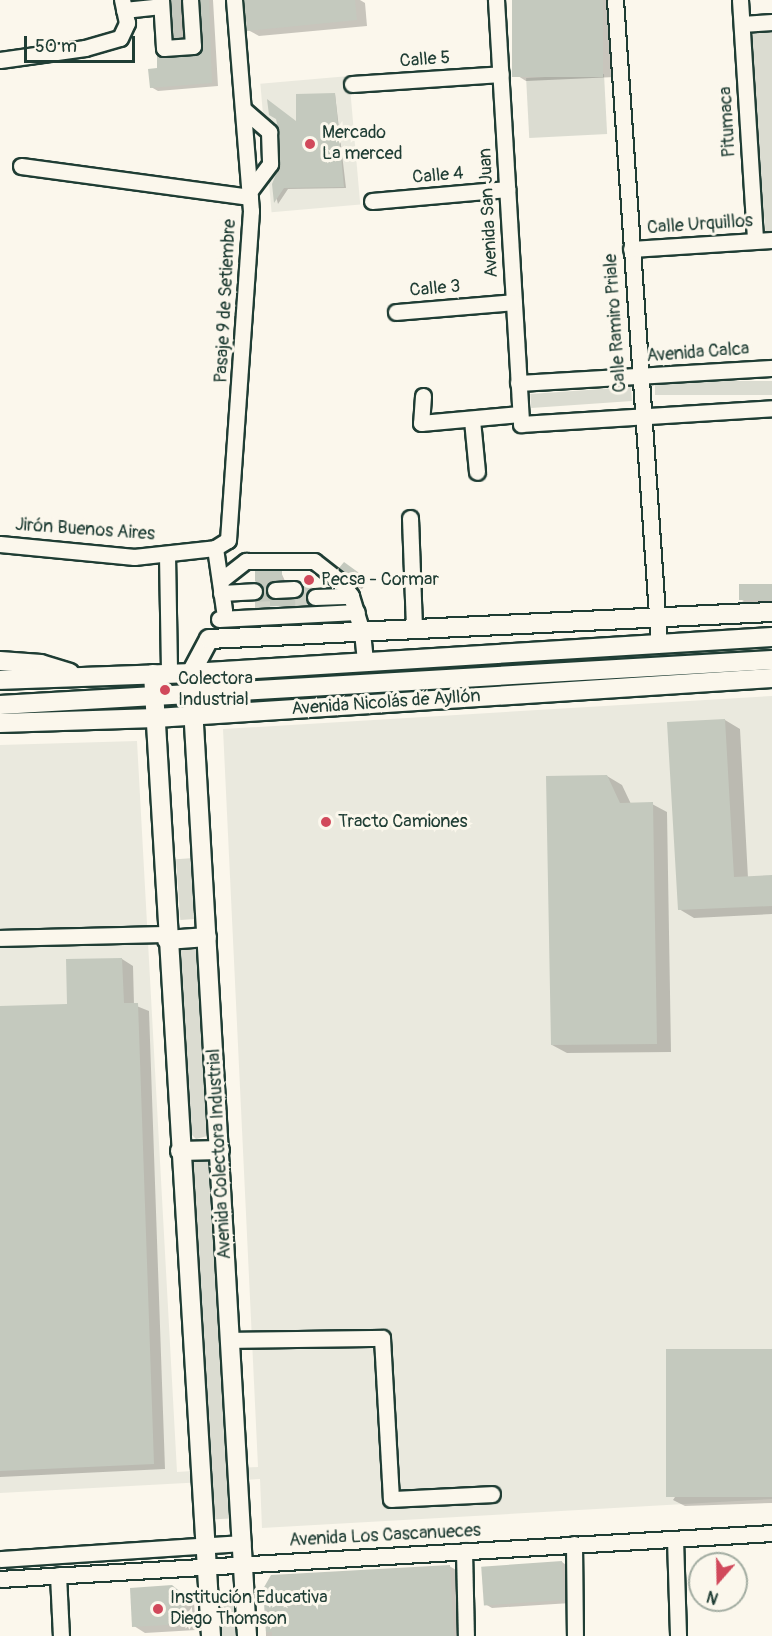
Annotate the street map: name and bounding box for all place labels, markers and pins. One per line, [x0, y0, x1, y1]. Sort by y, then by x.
place label: Mercado La merced [322, 123, 403, 166]
marker: Mercado La merced [303, 137, 317, 151]
place label: Pecsa - Cormar [321, 569, 439, 591]
marker: Pecsa - Cormar [302, 573, 316, 587]
place label: Colectora Industrial [178, 669, 253, 712]
marker: Colectora Industrial [156, 681, 174, 699]
place label: Tracto Camiones [338, 811, 467, 833]
marker: Tracto Camiones [319, 815, 333, 829]
place label: Institución Educativa Diego Thomson [170, 1588, 328, 1630]
marker: Institución Educativa Diego Thomson [151, 1602, 165, 1616]

